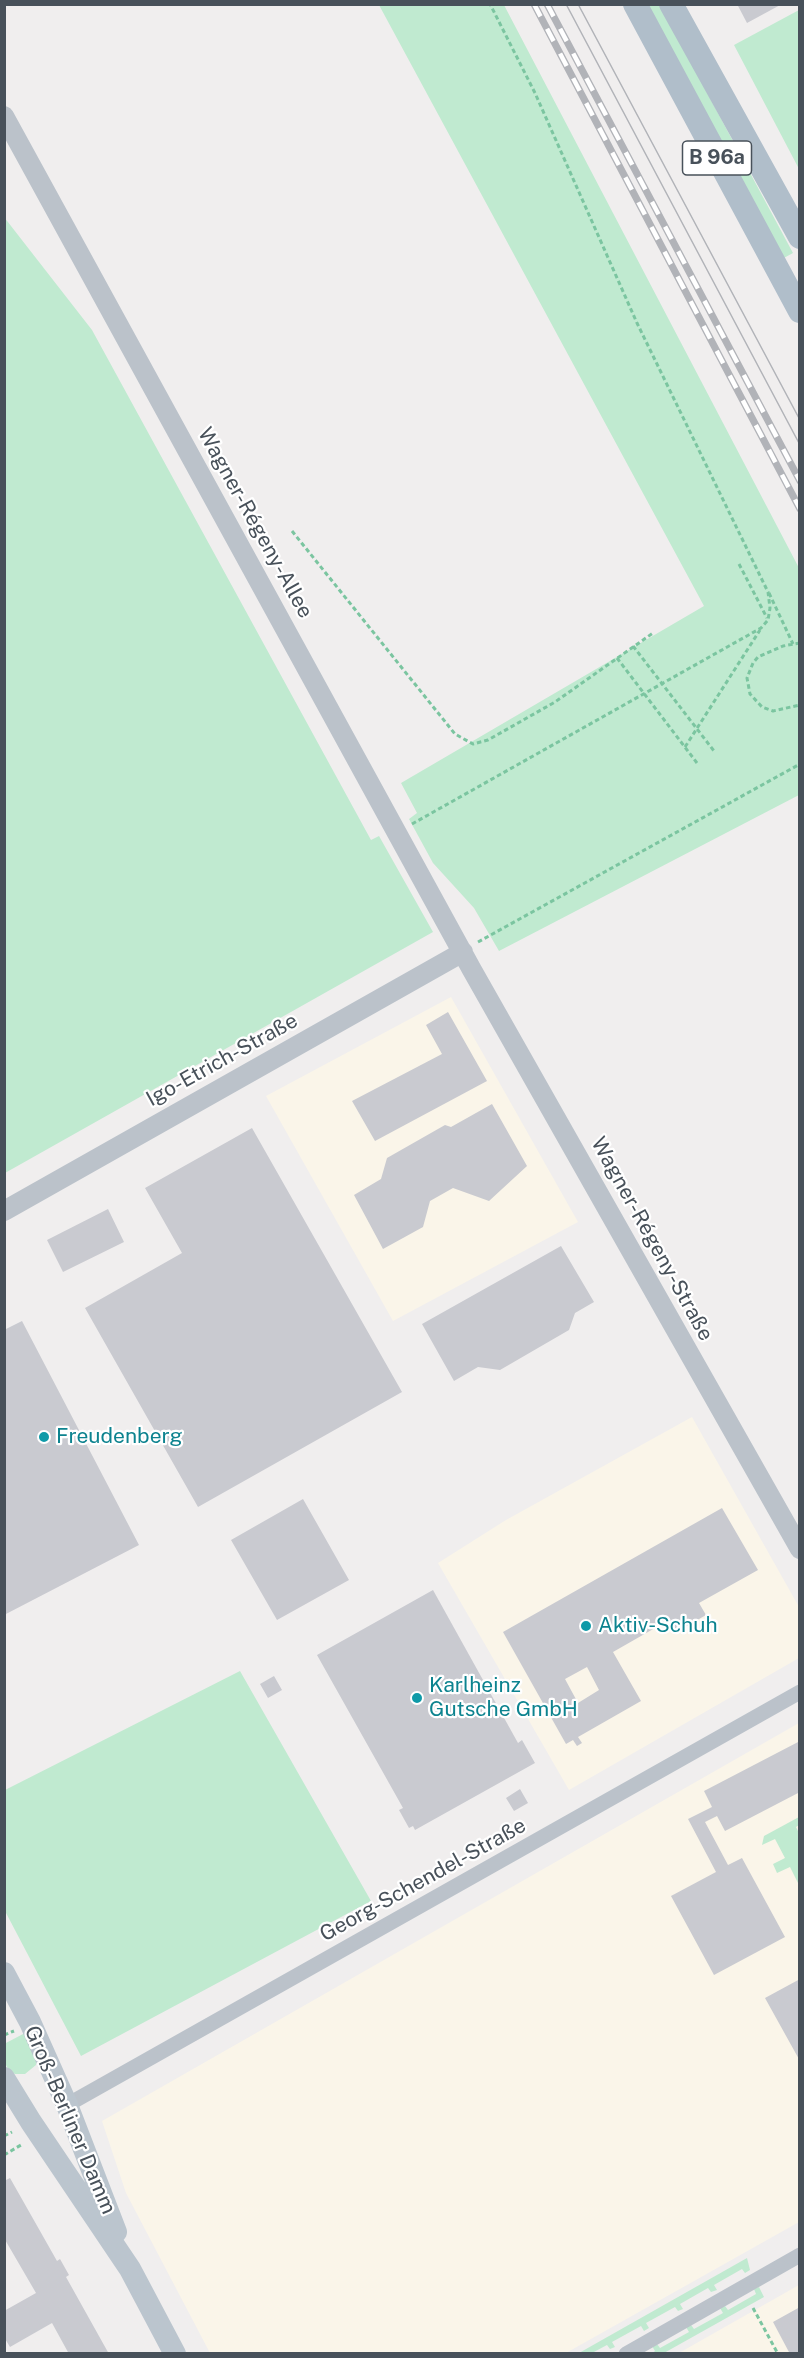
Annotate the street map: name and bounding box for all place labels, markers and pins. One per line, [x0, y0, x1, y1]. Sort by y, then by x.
place label: Freudenberg [56, 1424, 182, 1450]
marker: Freudenberg [37, 1430, 51, 1444]
place label: Aktiv-Schuh [598, 1613, 718, 1639]
marker: Aktiv-Schuh [579, 1619, 593, 1633]
place label: Karlheinz Gutsche GmbH [429, 1673, 578, 1723]
marker: Karlheinz Gutsche GmbH [410, 1691, 424, 1705]

